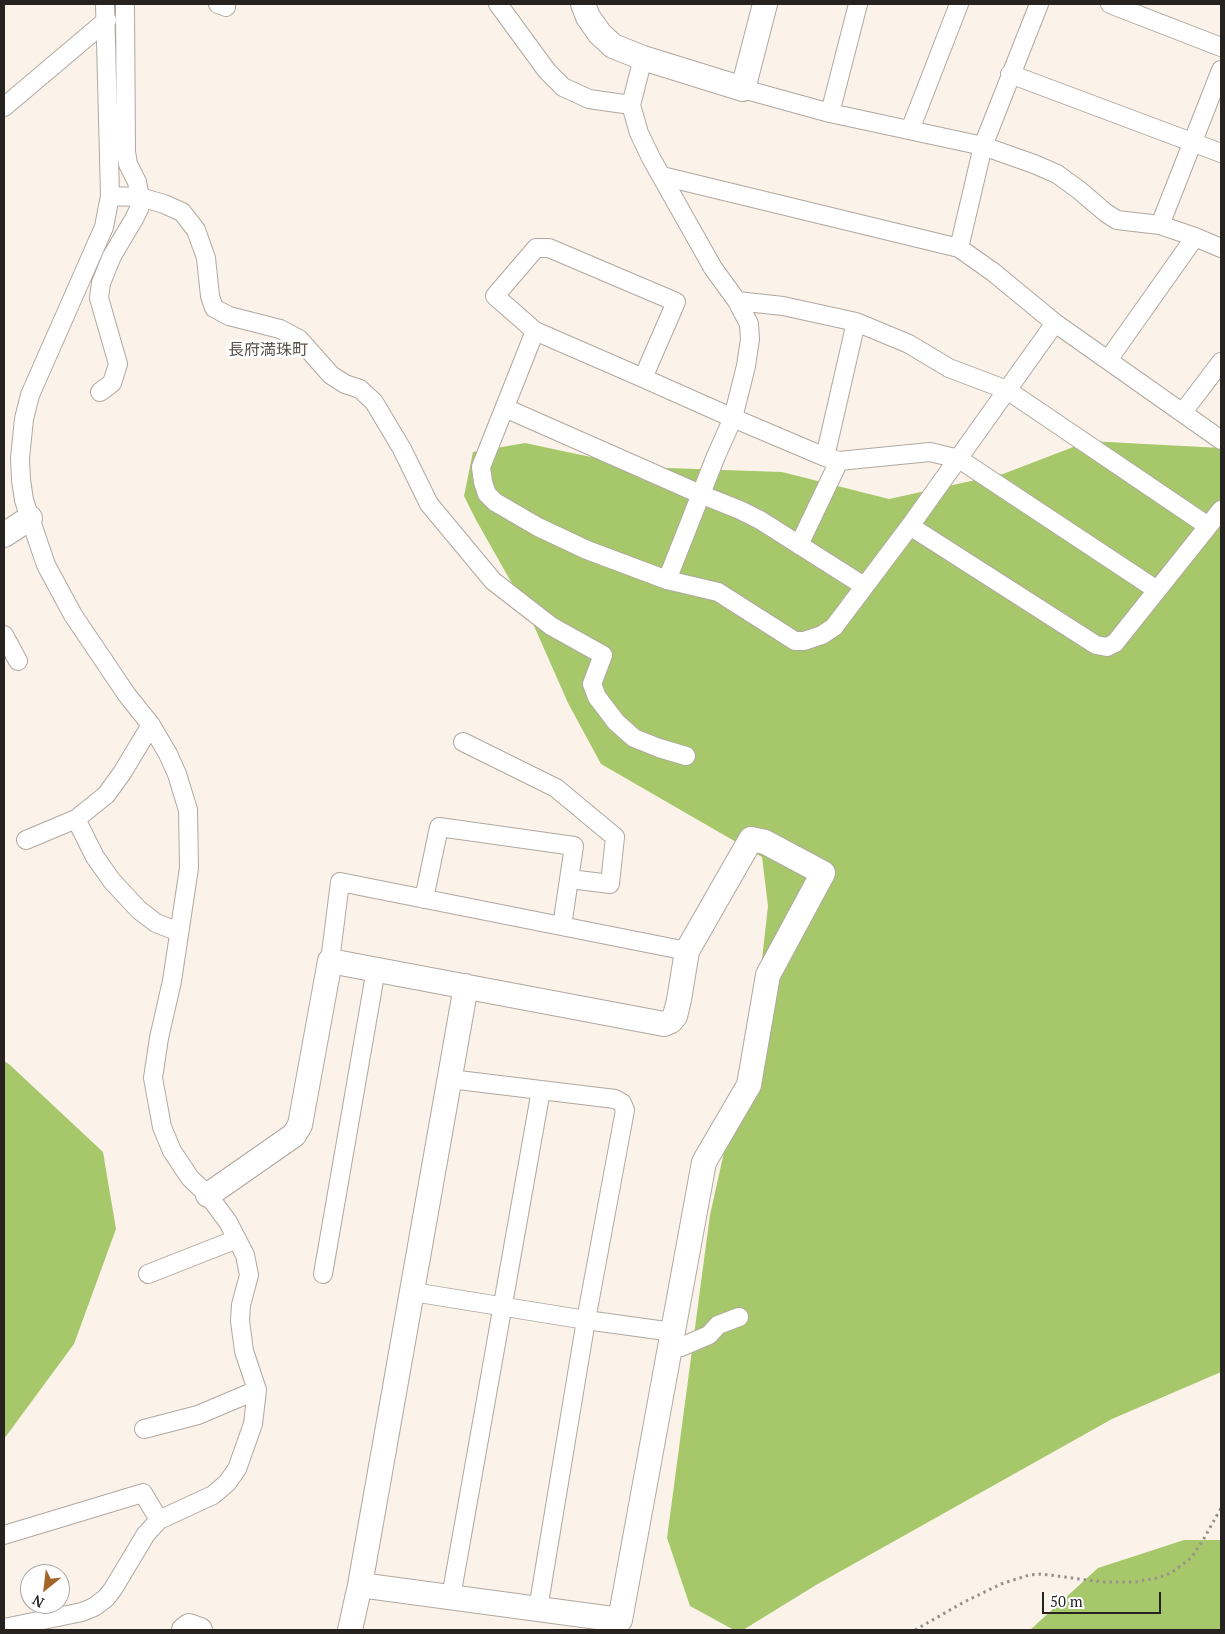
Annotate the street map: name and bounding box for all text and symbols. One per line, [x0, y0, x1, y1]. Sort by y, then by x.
district label: 長府満珠町 [228, 340, 308, 360]
north arrow [20, 1564, 70, 1614]
scale bar [1045, 1582, 1164, 1614]
text: N [29, 1591, 47, 1613]
text: 50 m [1050, 1591, 1083, 1611]

